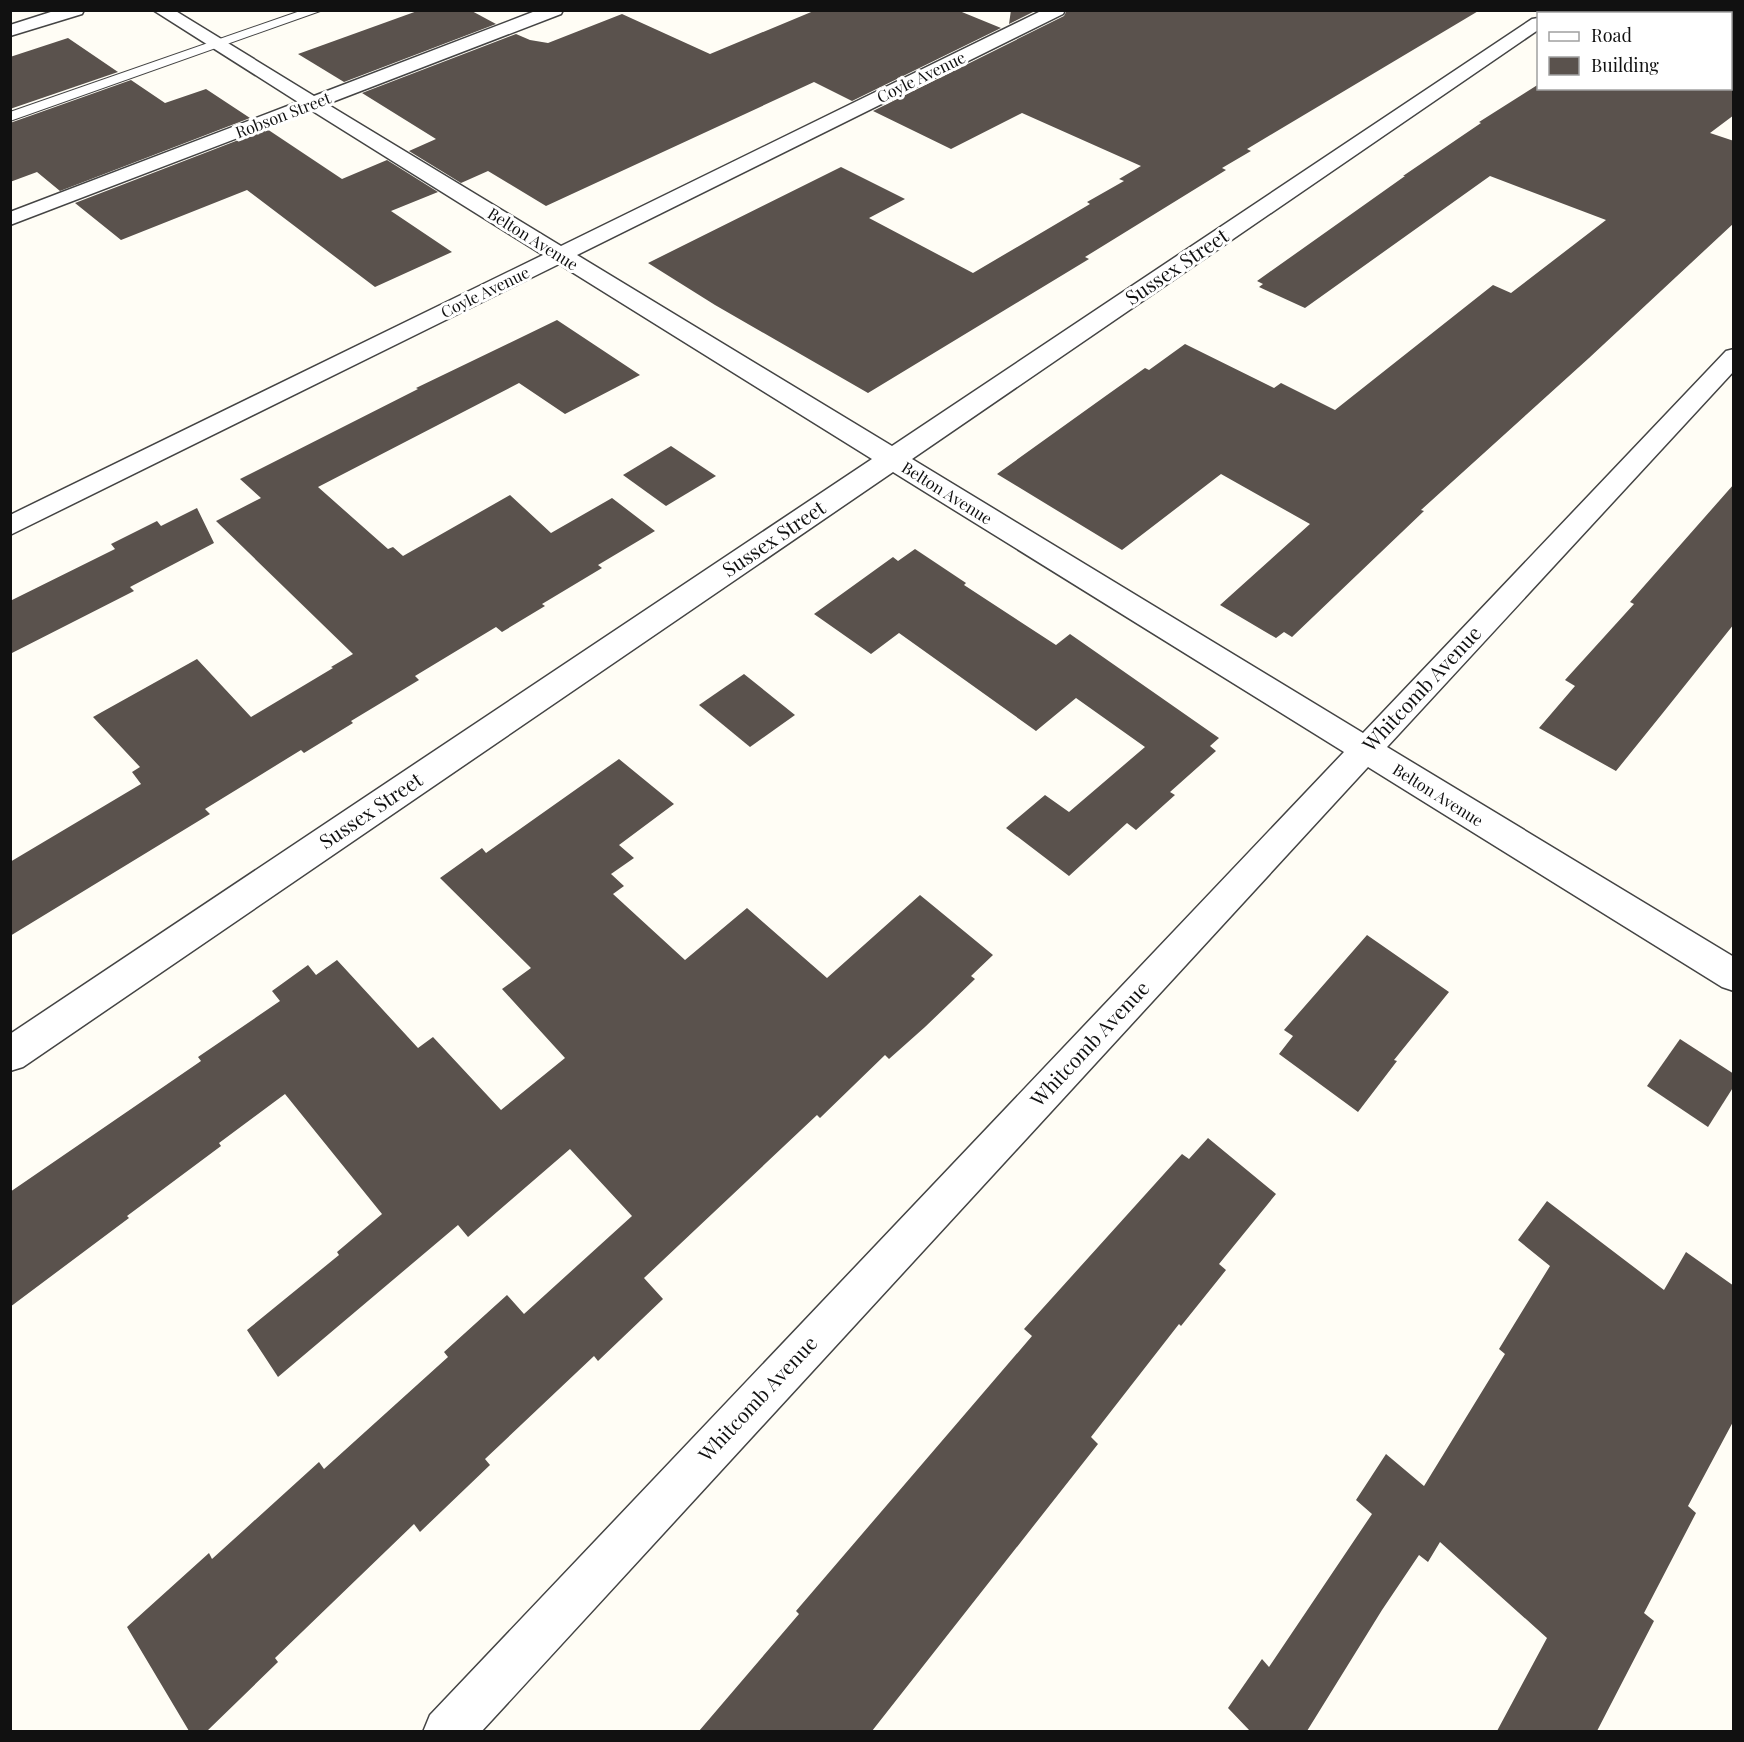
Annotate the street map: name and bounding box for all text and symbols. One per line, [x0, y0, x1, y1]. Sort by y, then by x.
legend [1537, 12, 1732, 90]
text: Road [1591, 23, 1632, 47]
street label: Coyle Avenue [873, 46, 969, 107]
text: Building [1591, 53, 1659, 77]
street label: Robson Street [232, 87, 334, 142]
street label: Belton Avenue [484, 202, 582, 275]
street label: Sussex Street [1119, 221, 1234, 310]
street label: Coyle Avenue [437, 261, 533, 322]
street label: Belton Avenue [898, 456, 996, 529]
street label: Sussex Street [716, 493, 831, 582]
street label: Whitcomb Avenue [1355, 619, 1486, 757]
street label: Belton Avenue [1389, 758, 1487, 831]
street label: Sussex Street [313, 765, 428, 854]
street label: Whitcomb Avenue [1023, 974, 1154, 1112]
street label: Whitcomb Avenue [691, 1329, 822, 1467]

